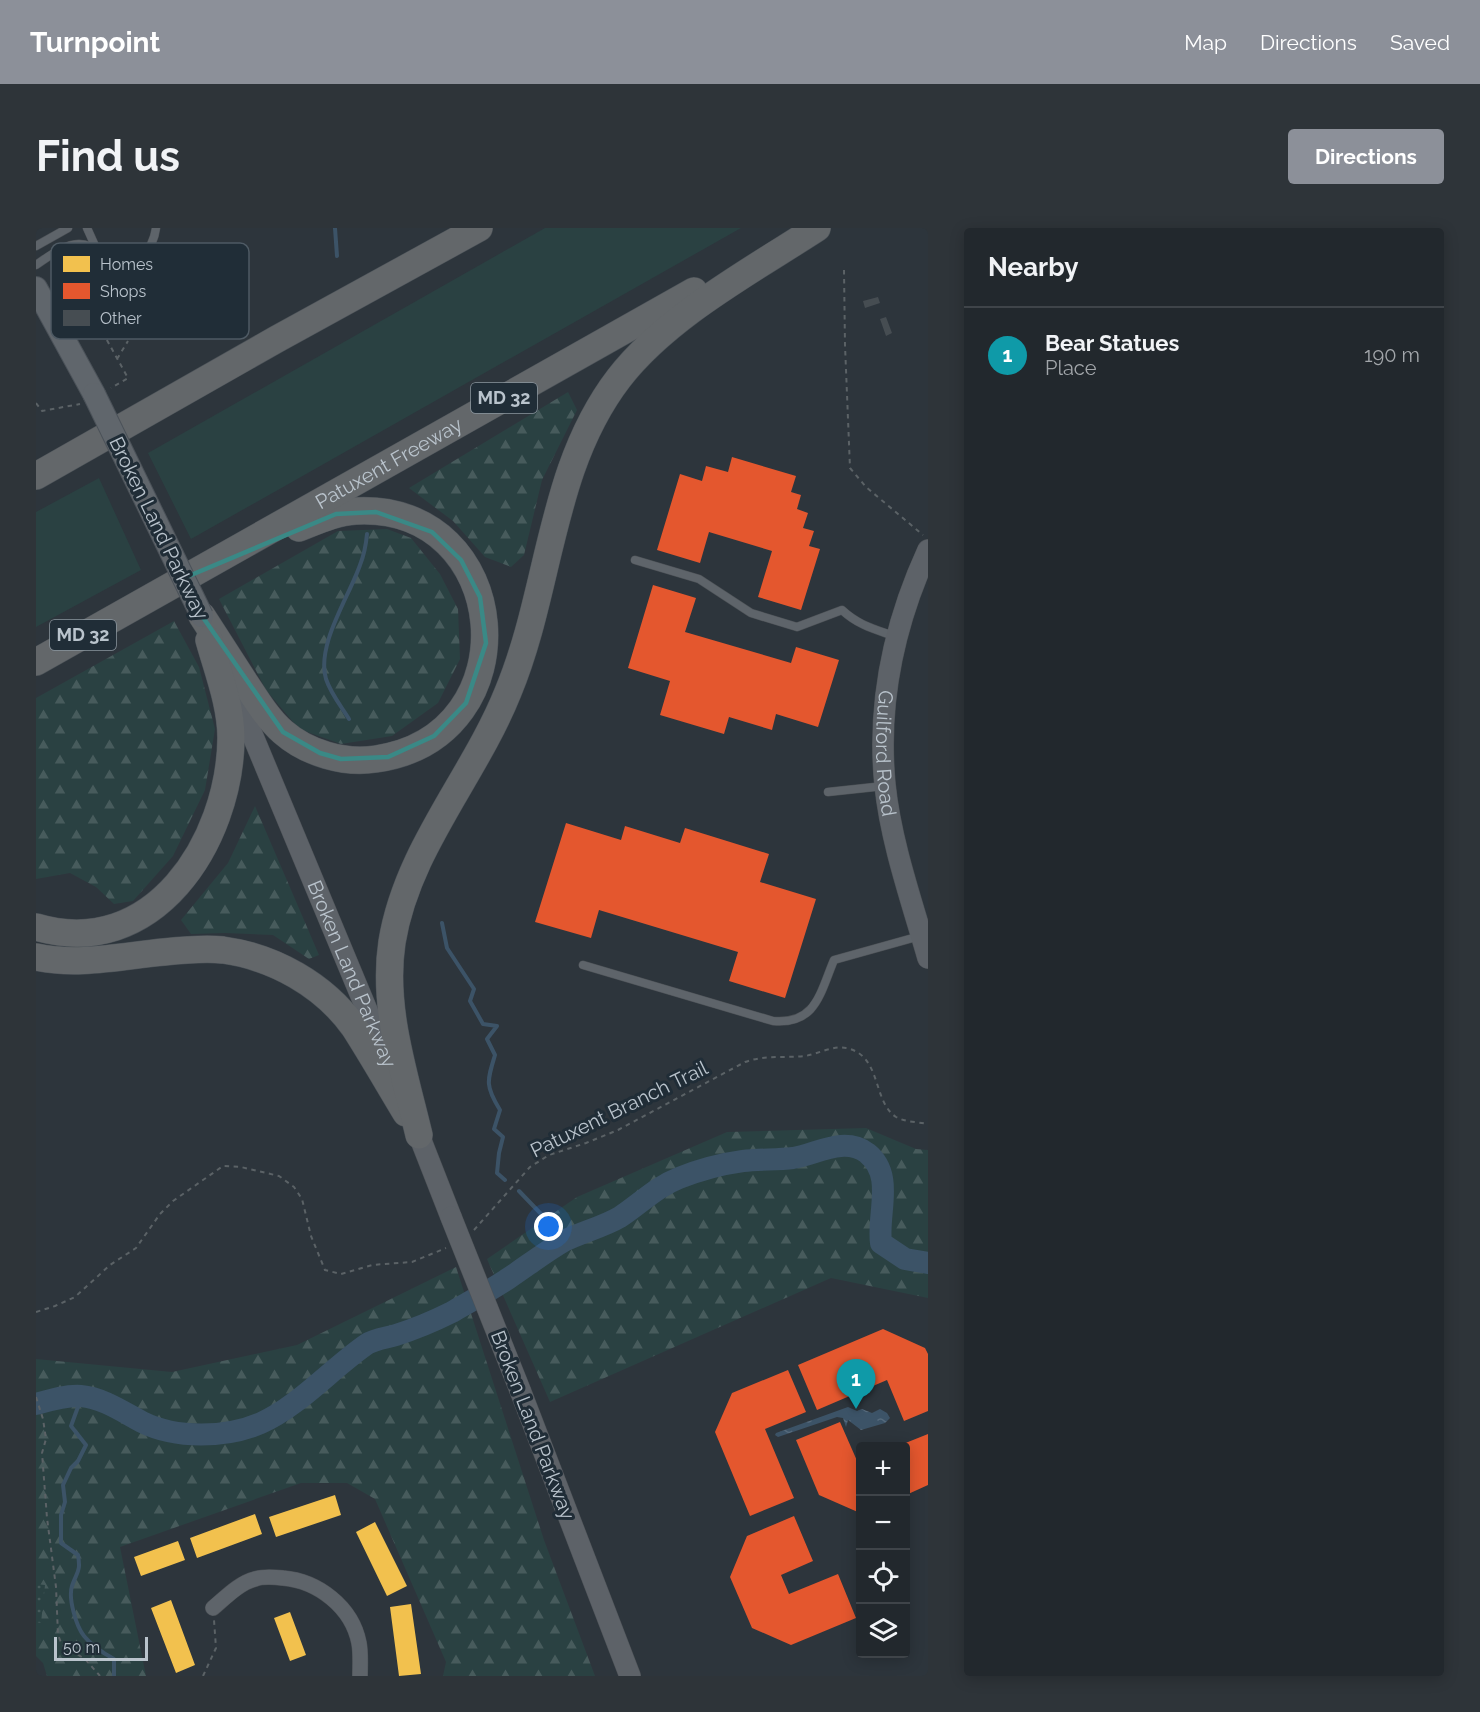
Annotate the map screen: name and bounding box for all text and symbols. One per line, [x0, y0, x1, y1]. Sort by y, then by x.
text: Turnpoint [30, 26, 160, 59]
text: Map [1184, 30, 1227, 55]
text: Directions [1260, 30, 1357, 55]
text: Saved [1390, 30, 1450, 55]
button: Directions [1288, 129, 1444, 184]
text: Find us [36, 132, 180, 181]
legend [51, 243, 249, 339]
text: Nearby [988, 252, 1078, 282]
text: Homes [100, 255, 153, 274]
text: Shops [100, 282, 146, 301]
text: Other [100, 309, 142, 328]
text: Bear Statues [1045, 330, 1179, 356]
text: 1 [1003, 343, 1012, 367]
text: 190 m [1364, 343, 1420, 367]
text: Place [1045, 356, 1096, 380]
road number: MD 32 [471, 383, 537, 413]
street label: Patuxent Freeway [311, 412, 467, 514]
street label: Broken Land Parkway [104, 433, 214, 624]
road number: MD 32 [50, 620, 116, 650]
street label: Guilford Road [871, 689, 901, 818]
street label: Broken Land Parkway [302, 877, 402, 1071]
street label: Patuxent Branch Trail [526, 1055, 712, 1162]
your location [534, 1212, 563, 1241]
street label: Broken Land Parkway [486, 1327, 580, 1523]
pin: 1 [836, 1360, 876, 1409]
map controls [856, 1442, 910, 1658]
button: + [856, 1442, 910, 1496]
button: − [856, 1496, 910, 1550]
button: locate [856, 1550, 910, 1604]
button: layers [856, 1604, 910, 1658]
scale bar [54, 1634, 148, 1662]
text: 50 m [63, 1638, 100, 1657]

